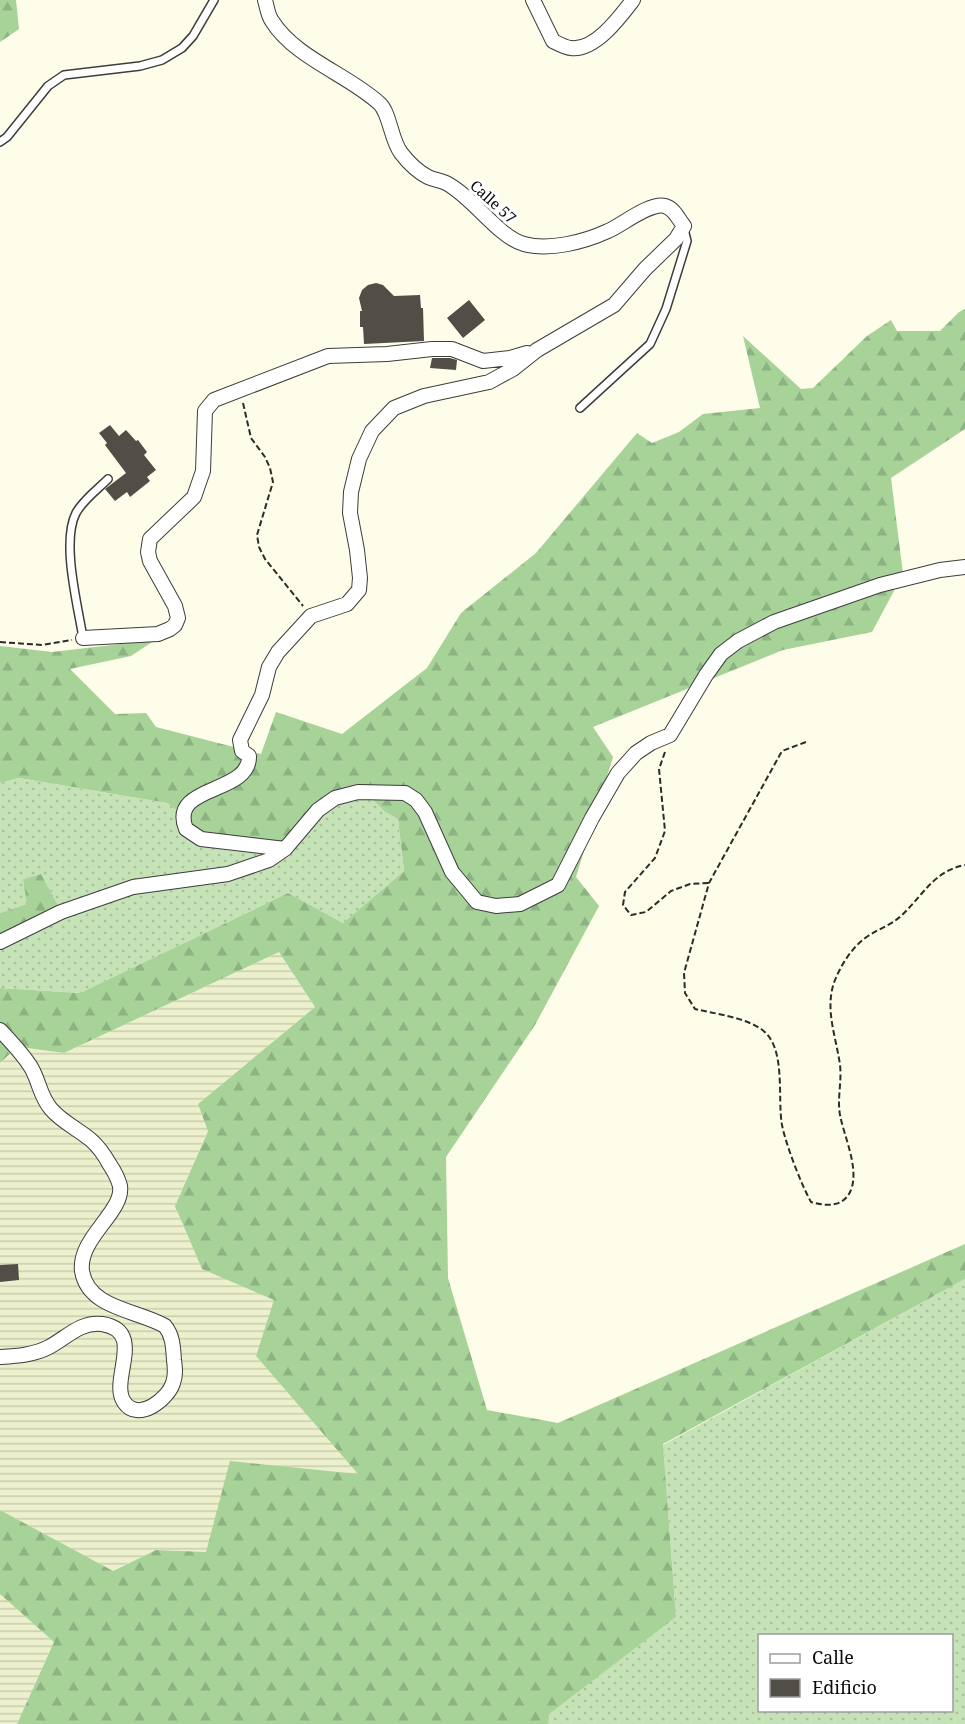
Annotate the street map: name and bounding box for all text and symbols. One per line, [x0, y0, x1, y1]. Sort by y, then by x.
street label: Calle 57 [466, 175, 521, 227]
legend [758, 1634, 953, 1712]
text: Calle [812, 1645, 854, 1669]
text: Edificio [812, 1675, 877, 1699]

